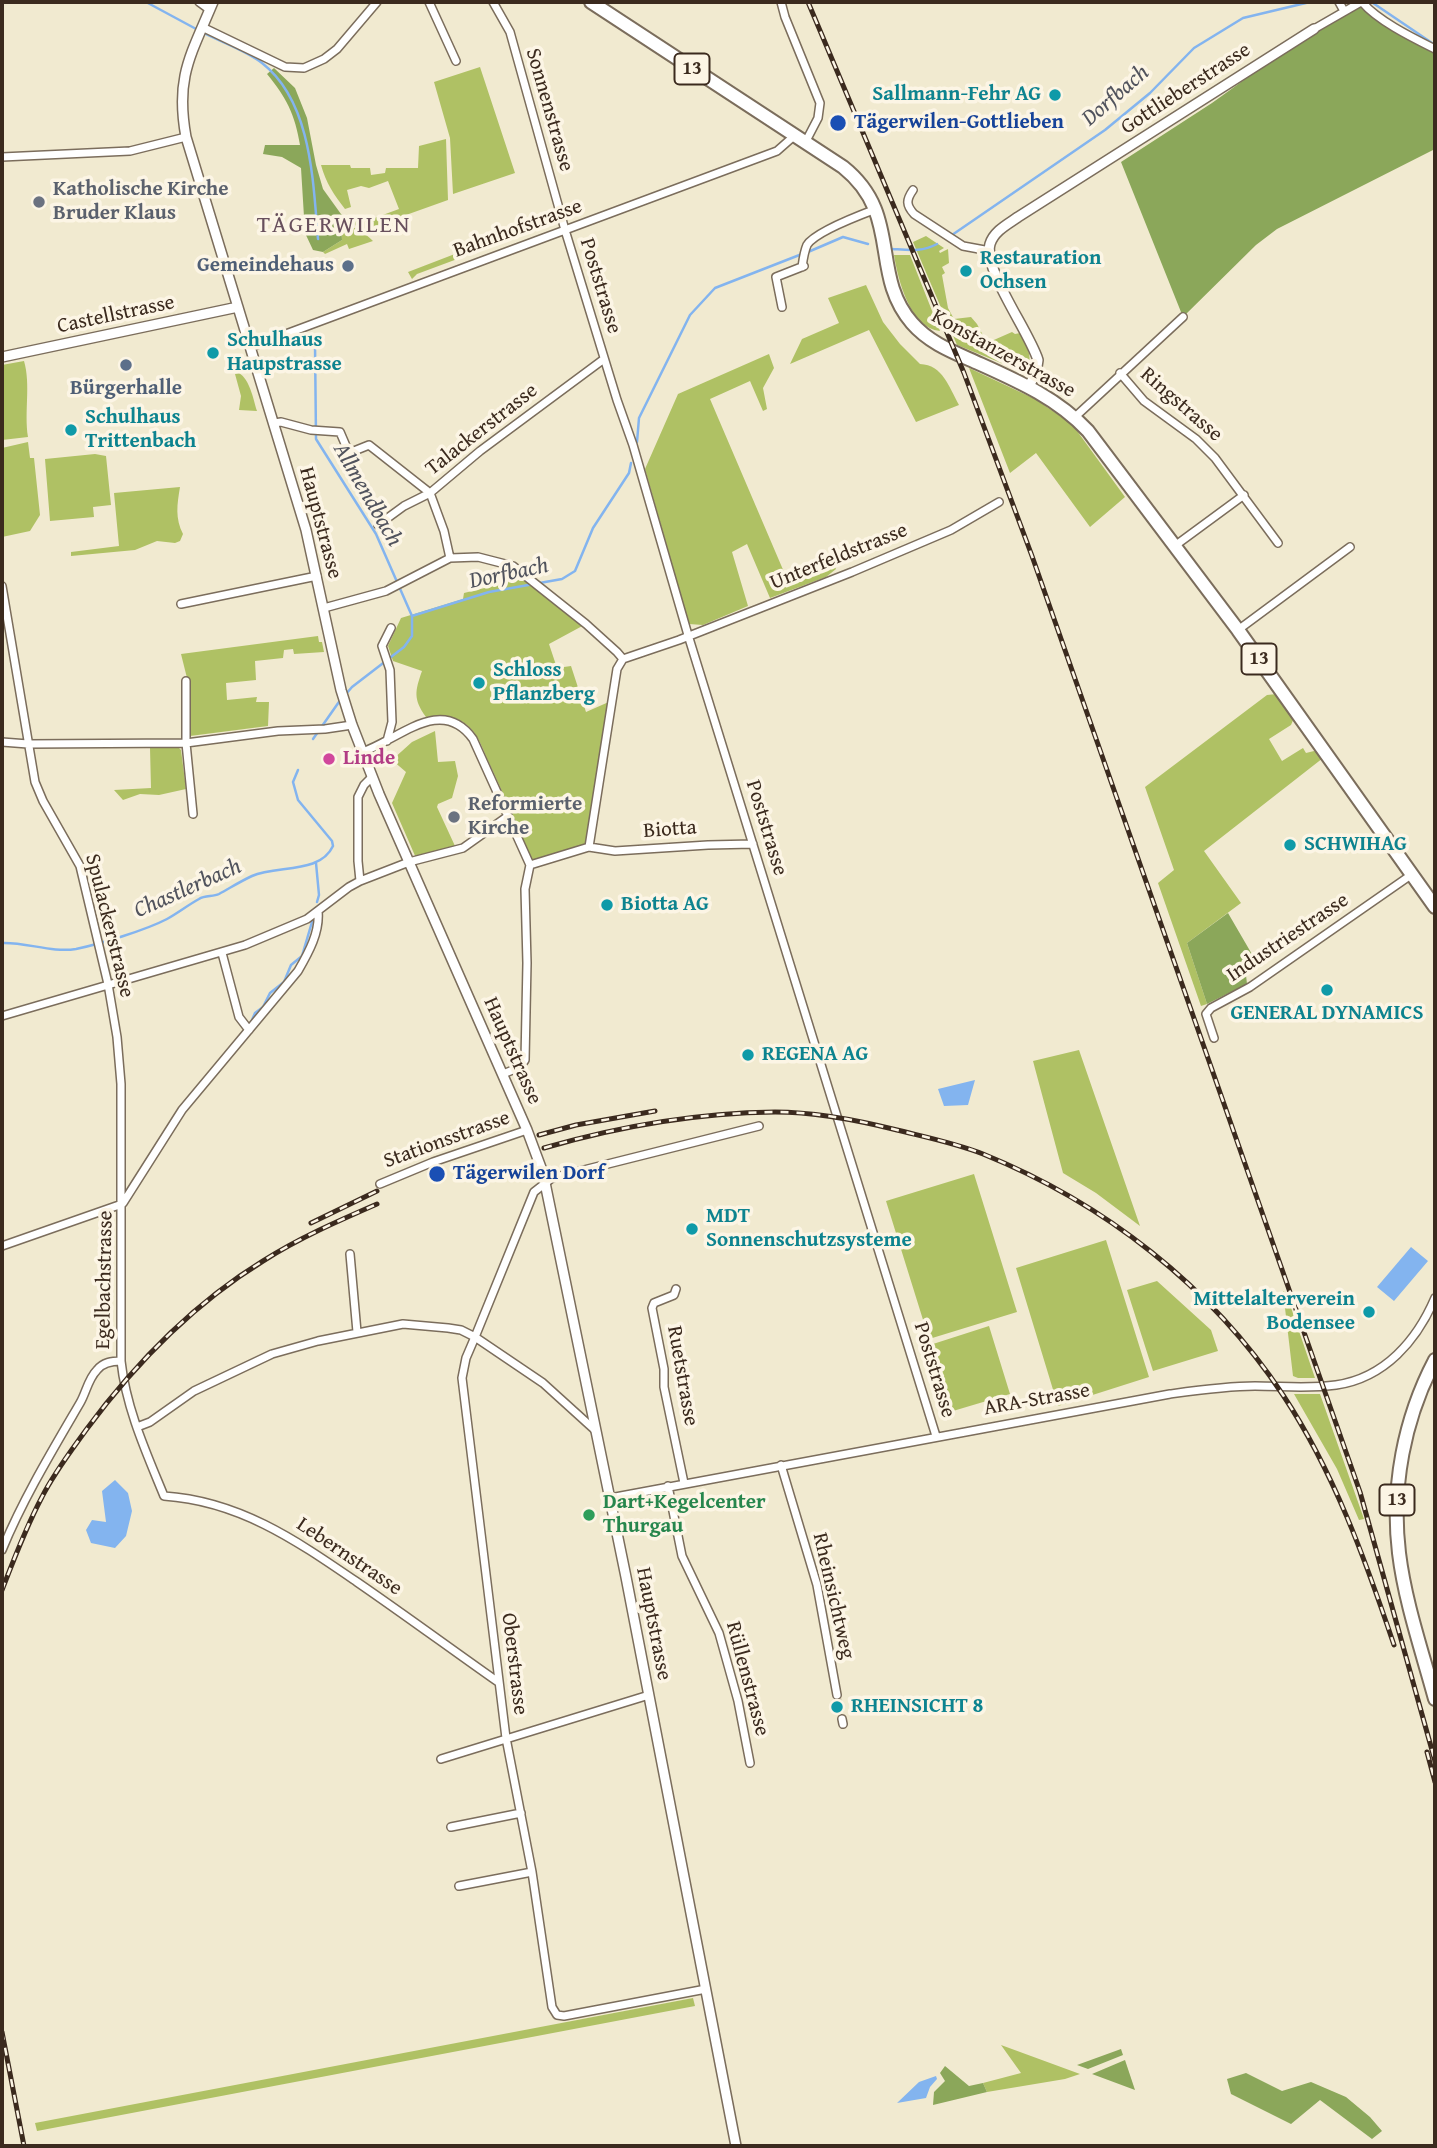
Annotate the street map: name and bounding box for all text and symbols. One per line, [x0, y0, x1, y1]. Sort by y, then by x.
street label: Gottlieberstrasse [1116, 38, 1256, 140]
street label: Sonnenstrasse [519, 46, 579, 174]
road number: 13 [674, 54, 710, 85]
water label: Dorfbach [1077, 59, 1155, 133]
place label: Sallmann-Fehr AG [872, 82, 1041, 108]
marker: Sallmann-Fehr AG [1047, 87, 1063, 103]
place label: Tägerwilen-Gottlieben [854, 110, 1064, 136]
marker: Tägerwilen-Gottlieben [828, 113, 848, 133]
place label: Katholische Kirche Bruder Klaus [53, 177, 229, 227]
marker: Katholische Kirche Bruder Klaus [31, 194, 47, 210]
street label: Bahnhofstrasse [450, 194, 586, 264]
district label: TÄGERWILEN [258, 212, 410, 240]
street label: Poststrasse [574, 235, 626, 337]
place label: Restauration Ochsen [980, 246, 1101, 296]
place label: Gemeindehaus [197, 253, 334, 279]
marker: Gemeindehaus [340, 258, 356, 274]
marker: Restauration Ochsen [958, 263, 974, 279]
street label: Castellstrasse [55, 290, 177, 340]
street label: Konstanzerstrasse [927, 304, 1079, 404]
place label: Schulhaus Haupstrasse [227, 328, 342, 378]
marker: Schulhaus Haupstrasse [205, 345, 221, 361]
marker: Bürgerhalle [118, 357, 134, 373]
street label: Ringstrasse [1135, 362, 1227, 448]
place label: Bürgerhalle [70, 376, 182, 402]
street label: Talackerstrasse [421, 378, 543, 482]
place label: Schulhaus Trittenbach [85, 405, 196, 455]
marker: Schulhaus Trittenbach [63, 422, 79, 438]
water label: Allmendbach [326, 438, 408, 552]
street label: Hauptstrasse [293, 464, 347, 582]
street label: Unterfeldstrasse [767, 518, 911, 596]
water label: Dorfbach [467, 552, 551, 596]
road number: 13 [1242, 644, 1276, 674]
place label: Schloss Pflanzberg [493, 658, 595, 708]
marker: Schloss Pflanzberg [471, 675, 487, 691]
place label: Linde [343, 746, 395, 772]
marker: Linde [321, 751, 337, 767]
street label: Poststrasse [740, 777, 792, 879]
place label: Reformierte Kirche [468, 792, 582, 842]
marker: Reformierte Kirche [446, 809, 462, 825]
street label: Biotta [643, 816, 697, 844]
place label: SCHWIHAG [1304, 832, 1407, 858]
marker: SCHWIHAG [1282, 837, 1298, 853]
street label: Spulackerstrasse [79, 852, 139, 1000]
water label: Chastlerbach [130, 853, 246, 925]
street label: Industriestrasse [1222, 888, 1354, 988]
place label: Biotta AG [621, 892, 709, 918]
marker: Biotta AG [599, 897, 615, 913]
marker: GENERAL DYNAMICS [1319, 982, 1335, 998]
street label: Hauptstrasse [477, 994, 547, 1108]
place label: GENERAL DYNAMICS [1231, 1001, 1423, 1027]
place label: REGENA AG [762, 1042, 868, 1068]
marker: REGENA AG [740, 1047, 756, 1063]
street label: Stationsstrasse [380, 1106, 514, 1174]
place label: Tägerwilen Dorf [453, 1161, 605, 1187]
marker: Tägerwilen Dorf [427, 1164, 447, 1184]
place label: MDT Sonnenschutzsysteme [706, 1204, 912, 1254]
street label: Egelbachstrasse [91, 1210, 119, 1350]
marker: MDT Sonnenschutzsysteme [684, 1221, 700, 1237]
place label: Mittelalterverein Bodensee [1193, 1287, 1355, 1337]
marker: Mittelalterverein Bodensee [1361, 1304, 1377, 1320]
street label: Poststrasse [908, 1319, 960, 1421]
street label: Ruetstrasse [661, 1324, 703, 1428]
street label: ARA-Strasse [982, 1378, 1092, 1422]
road number: 13 [1380, 1484, 1414, 1516]
place label: Dart+Kegelcenter Thurgau [603, 1490, 766, 1540]
marker: Dart+Kegelcenter Thurgau [581, 1507, 597, 1523]
street label: Lebernstrasse [291, 1512, 407, 1602]
street label: Rheinsichtweg [806, 1530, 860, 1662]
street label: Hauptstrasse [630, 1565, 676, 1683]
street label: Oberstrasse [495, 1611, 533, 1717]
street label: Rüllenstrasse [720, 1619, 774, 1739]
place label: RHEINSICHT 8 [851, 1694, 983, 1720]
marker: RHEINSICHT 8 [829, 1699, 845, 1715]

